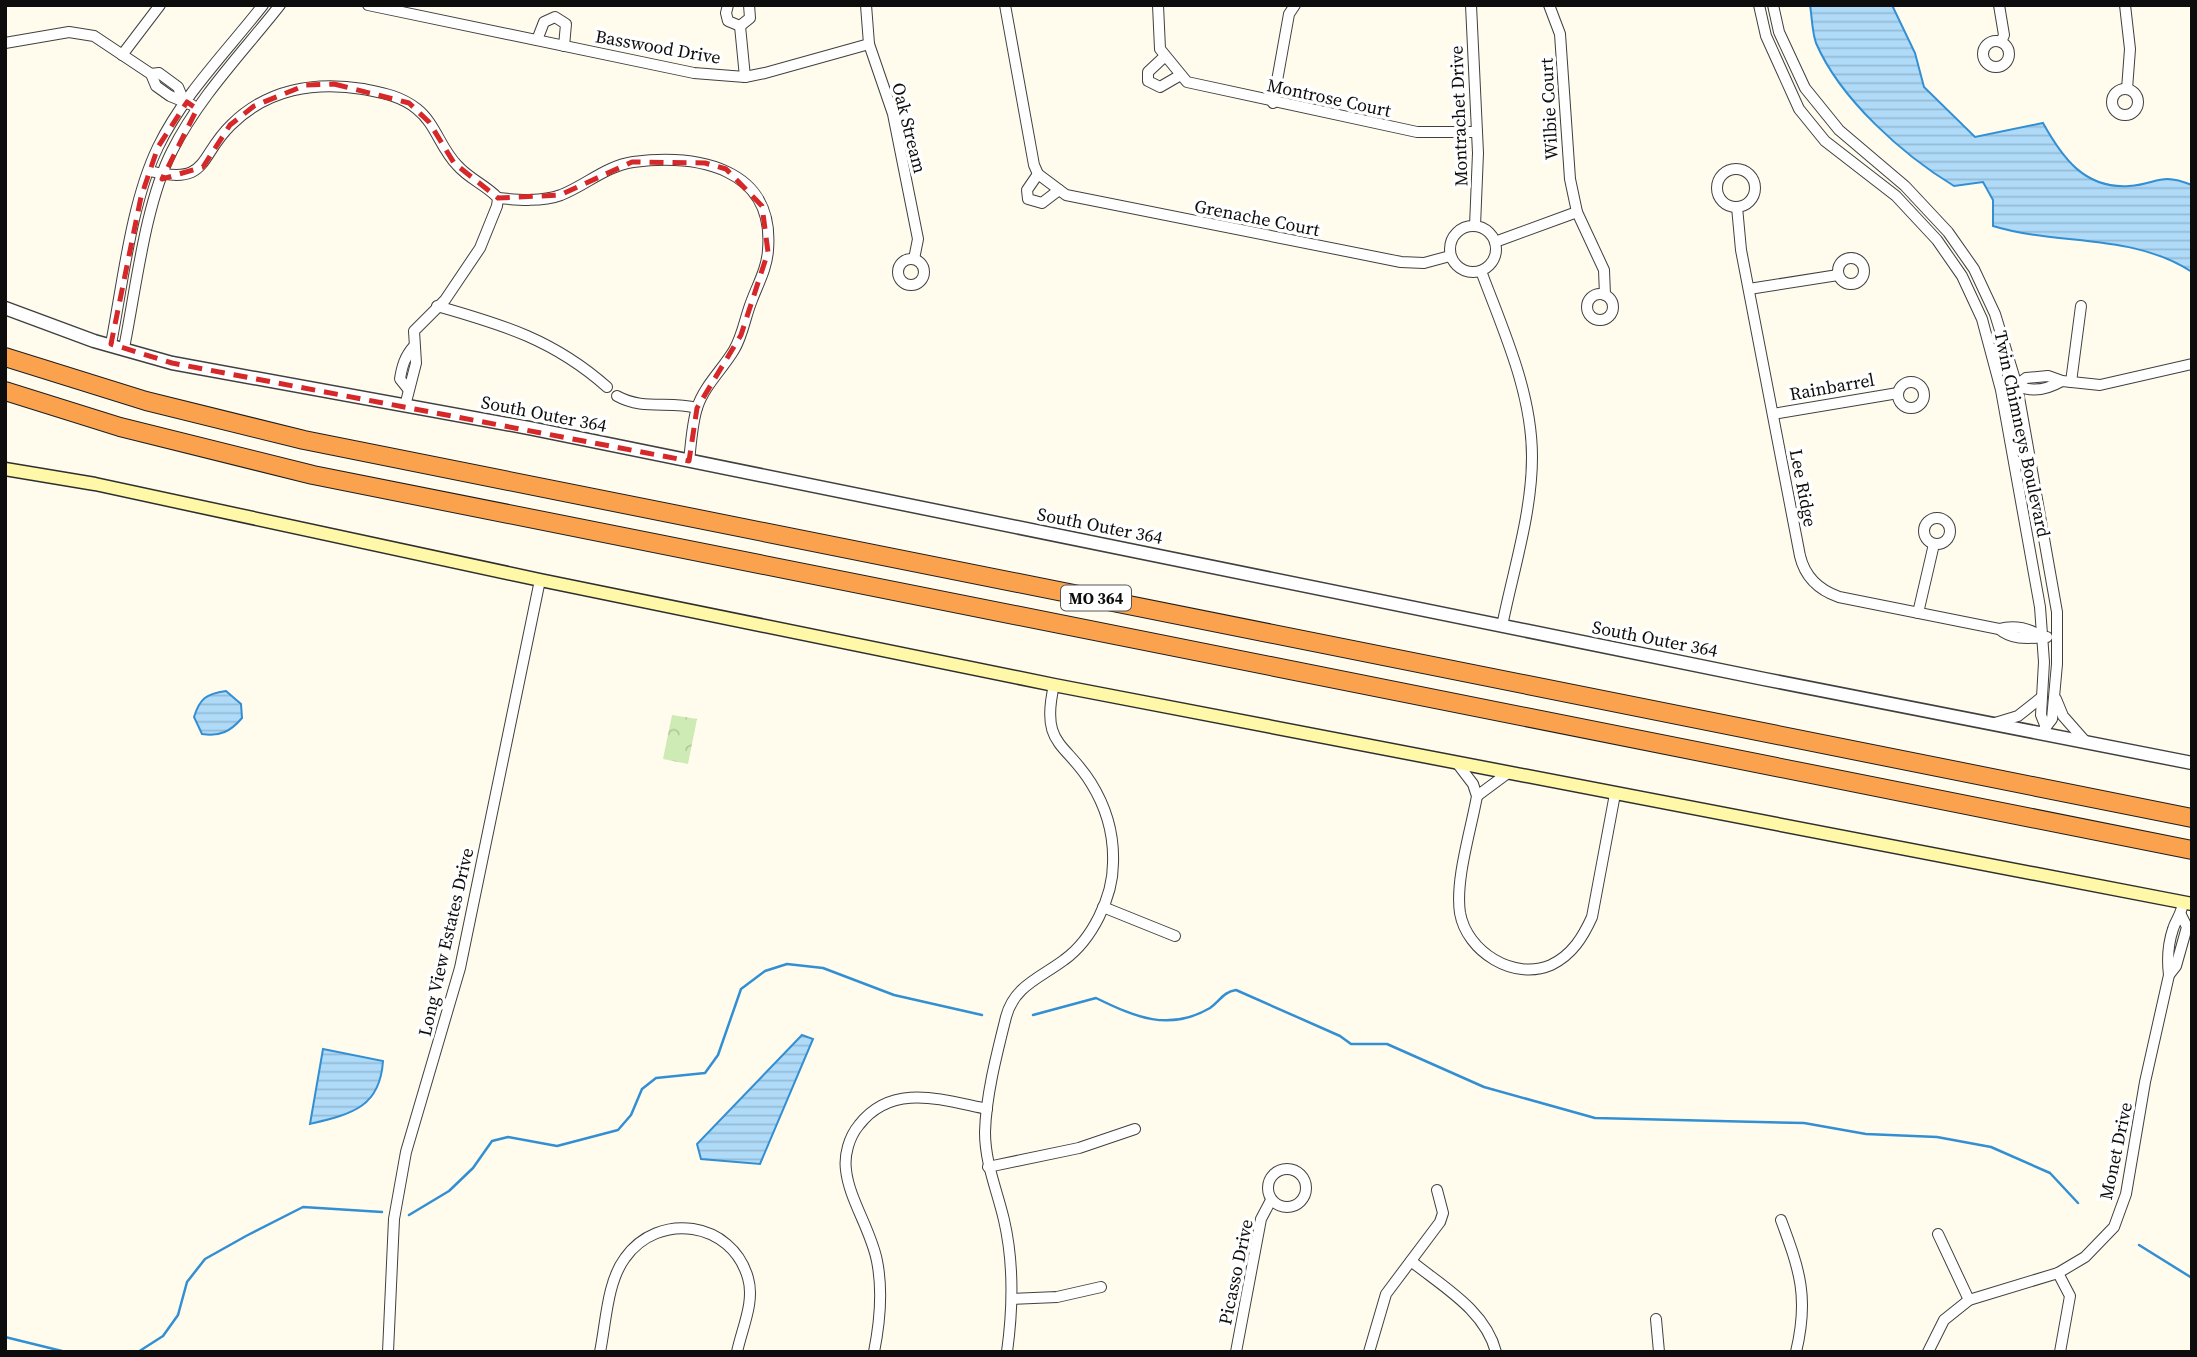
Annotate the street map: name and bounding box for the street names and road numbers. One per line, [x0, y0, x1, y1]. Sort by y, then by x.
street label: Basswood Drive [593, 23, 723, 70]
street label: Montrachet Drive [1444, 45, 1473, 187]
street label: Wilbie Court [1533, 57, 1564, 161]
street label: Montrose Court [1265, 72, 1394, 123]
street label: Oak Stream [886, 80, 933, 176]
street label: Grenache Court [1192, 193, 1322, 242]
street label: Twin Chimneys Boulevard [1988, 328, 2057, 539]
street label: Rainbarrel [1787, 367, 1876, 406]
street label: South Outer 364 [479, 389, 609, 438]
street label: Lee Ridge [1784, 447, 1823, 529]
street label: South Outer 364 [1035, 501, 1165, 550]
road number: MO 364 [1061, 586, 1131, 610]
street label: South Outer 364 [1590, 614, 1720, 663]
street label: Long View Estates Drive [412, 845, 479, 1038]
street label: Monet Drive [2093, 1100, 2138, 1202]
street label: Picasso Drive [1212, 1217, 1259, 1327]

